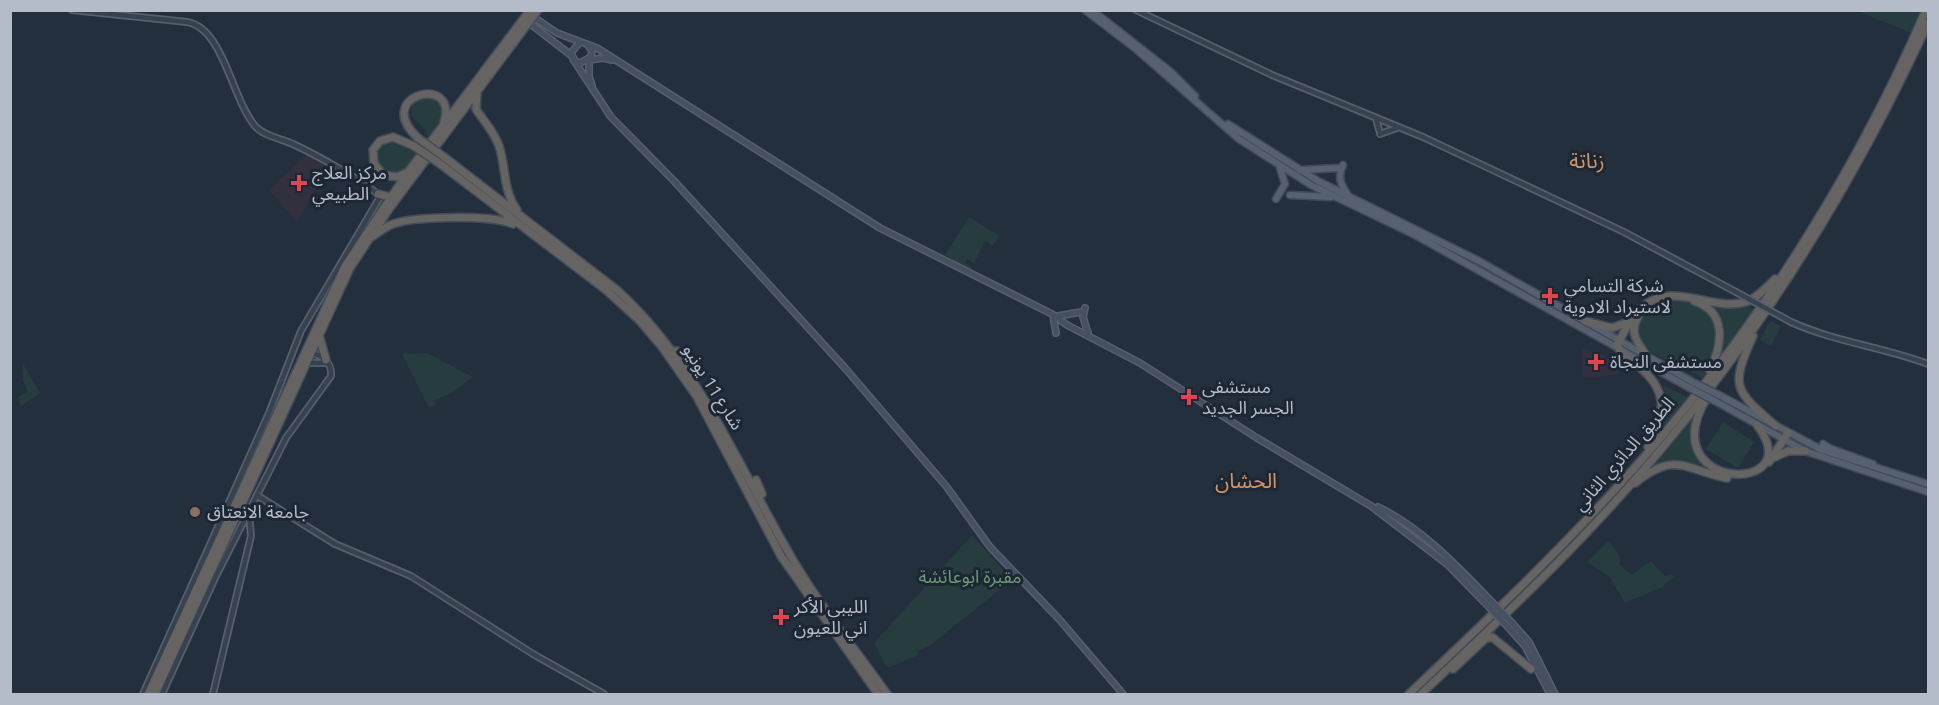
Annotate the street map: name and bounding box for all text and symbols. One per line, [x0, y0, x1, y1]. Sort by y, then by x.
district label: زناتة [1569, 144, 1605, 176]
place label: مركز العلاج الطبيعي [312, 159, 387, 207]
marker: مركز العلاج الطبيعي [290, 174, 308, 192]
place label: شركة التسامي لاستيراد الادوية [1564, 272, 1671, 320]
marker: شركة التسامي لاستيراد الادوية [1541, 287, 1559, 305]
street label: شارع 11 يونيو [675, 338, 751, 436]
place label: مستشفى النجاة [1610, 348, 1722, 375]
marker: مستشفى النجاة [1587, 353, 1605, 371]
place label: مستشفى الجسر الجديد [1202, 373, 1294, 421]
marker: مستشفى الجسر الجديد [1180, 388, 1198, 406]
street label: الطريق الدائري الثاني [1566, 391, 1681, 517]
district label: الحشان [1215, 464, 1277, 496]
place label: جامعة الانعتاق [207, 498, 309, 525]
marker: جامعة الانعتاق [188, 505, 202, 519]
park label: مقبرة ابوعائشة [919, 563, 1022, 590]
place label: الليبي الأكر اني للعيون [793, 593, 868, 641]
marker: الليبي الأكر اني للعيون [772, 608, 790, 626]

